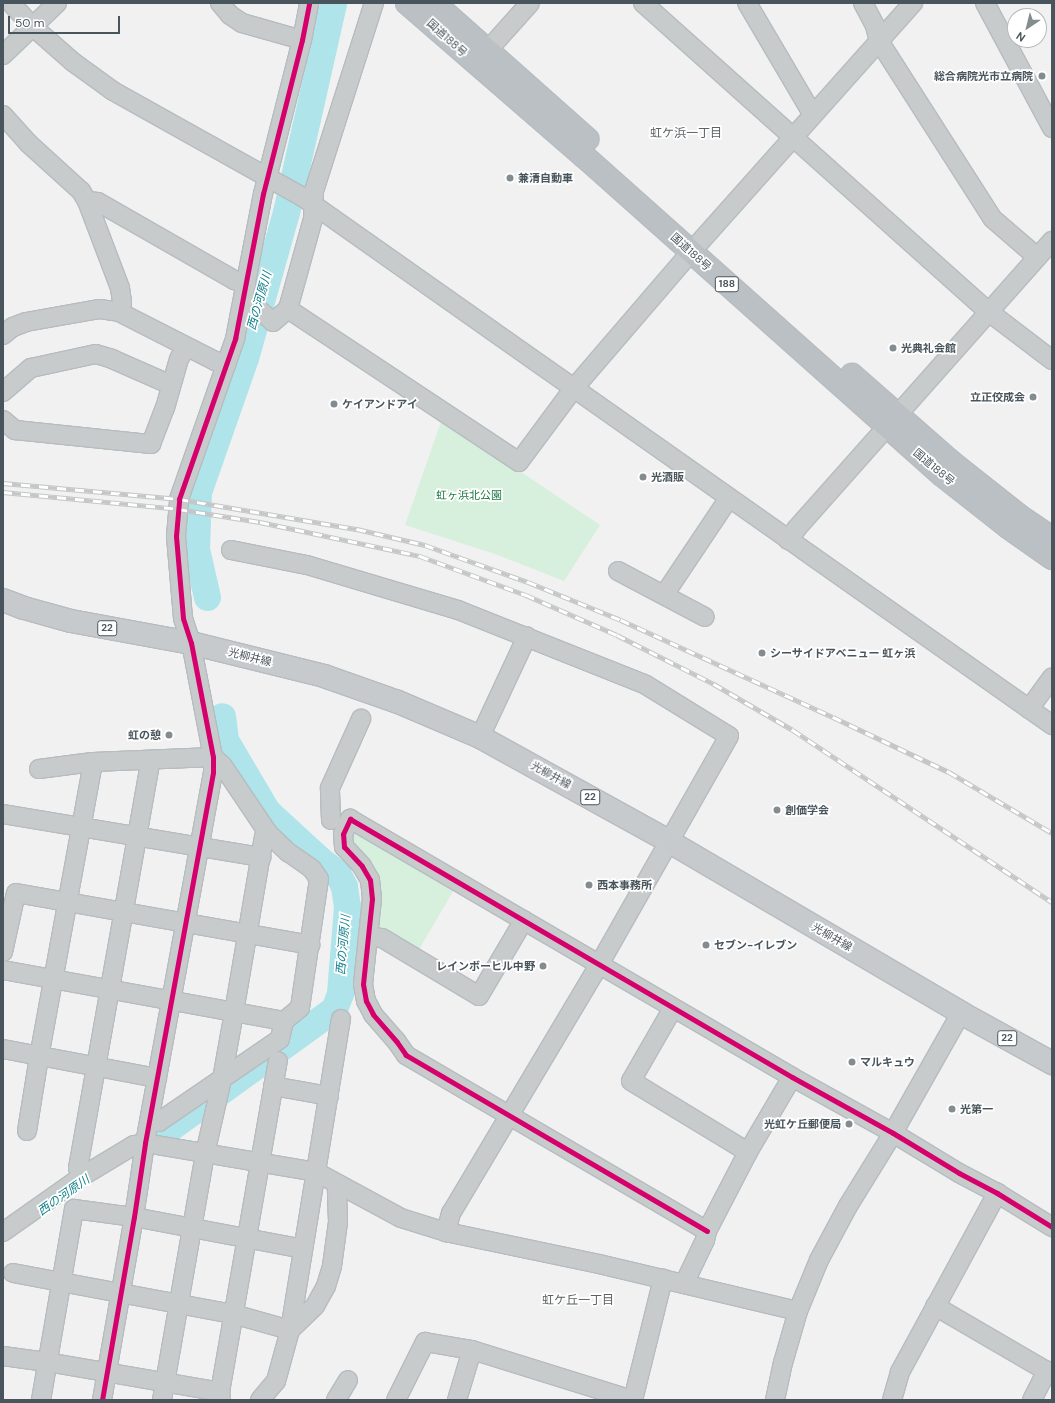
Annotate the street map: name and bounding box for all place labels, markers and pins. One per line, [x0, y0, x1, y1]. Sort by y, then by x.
place label: 総合病院光市立病院 [934, 69, 1033, 83]
marker: 総合病院光市立病院 [1036, 70, 1048, 82]
place label: 兼清自動車 [518, 171, 573, 185]
marker: 兼清自動車 [505, 173, 515, 183]
place label: 光典礼会館 [901, 341, 956, 355]
marker: 光典礼会館 [888, 343, 898, 353]
place label: 立正佼成会 [970, 390, 1025, 404]
marker: 立正佼成会 [1028, 392, 1038, 402]
place label: ケイアンドアイ [342, 397, 419, 411]
marker: ケイアンドアイ [329, 399, 339, 409]
place label: 光酒販 [651, 470, 684, 484]
marker: 光酒販 [638, 472, 648, 482]
place label: シーサイドアベニュー 虹ヶ浜 [770, 646, 916, 660]
marker: シーサイドアベニュー 虹ヶ浜 [757, 648, 767, 658]
place label: 虹の憩 [128, 728, 161, 742]
marker: 虹の憩 [164, 730, 174, 740]
place label: 創価学会 [785, 803, 829, 817]
marker: 創価学会 [772, 805, 782, 815]
place label: 西本事務所 [597, 878, 652, 892]
marker: 西本事務所 [584, 880, 594, 890]
place label: セブン-イレブン [714, 938, 797, 952]
marker: セブン-イレブン [701, 940, 711, 950]
place label: レインボーヒル中野 [436, 959, 535, 973]
marker: レインボーヒル中野 [538, 961, 548, 971]
place label: マルキュウ [860, 1055, 915, 1069]
marker: マルキュウ [847, 1057, 857, 1067]
place label: 光第一 [960, 1102, 993, 1116]
marker: 光第一 [947, 1104, 957, 1114]
place label: 光虹ケ丘郵便局 [764, 1117, 841, 1131]
marker: 光虹ケ丘郵便局 [844, 1119, 854, 1129]

